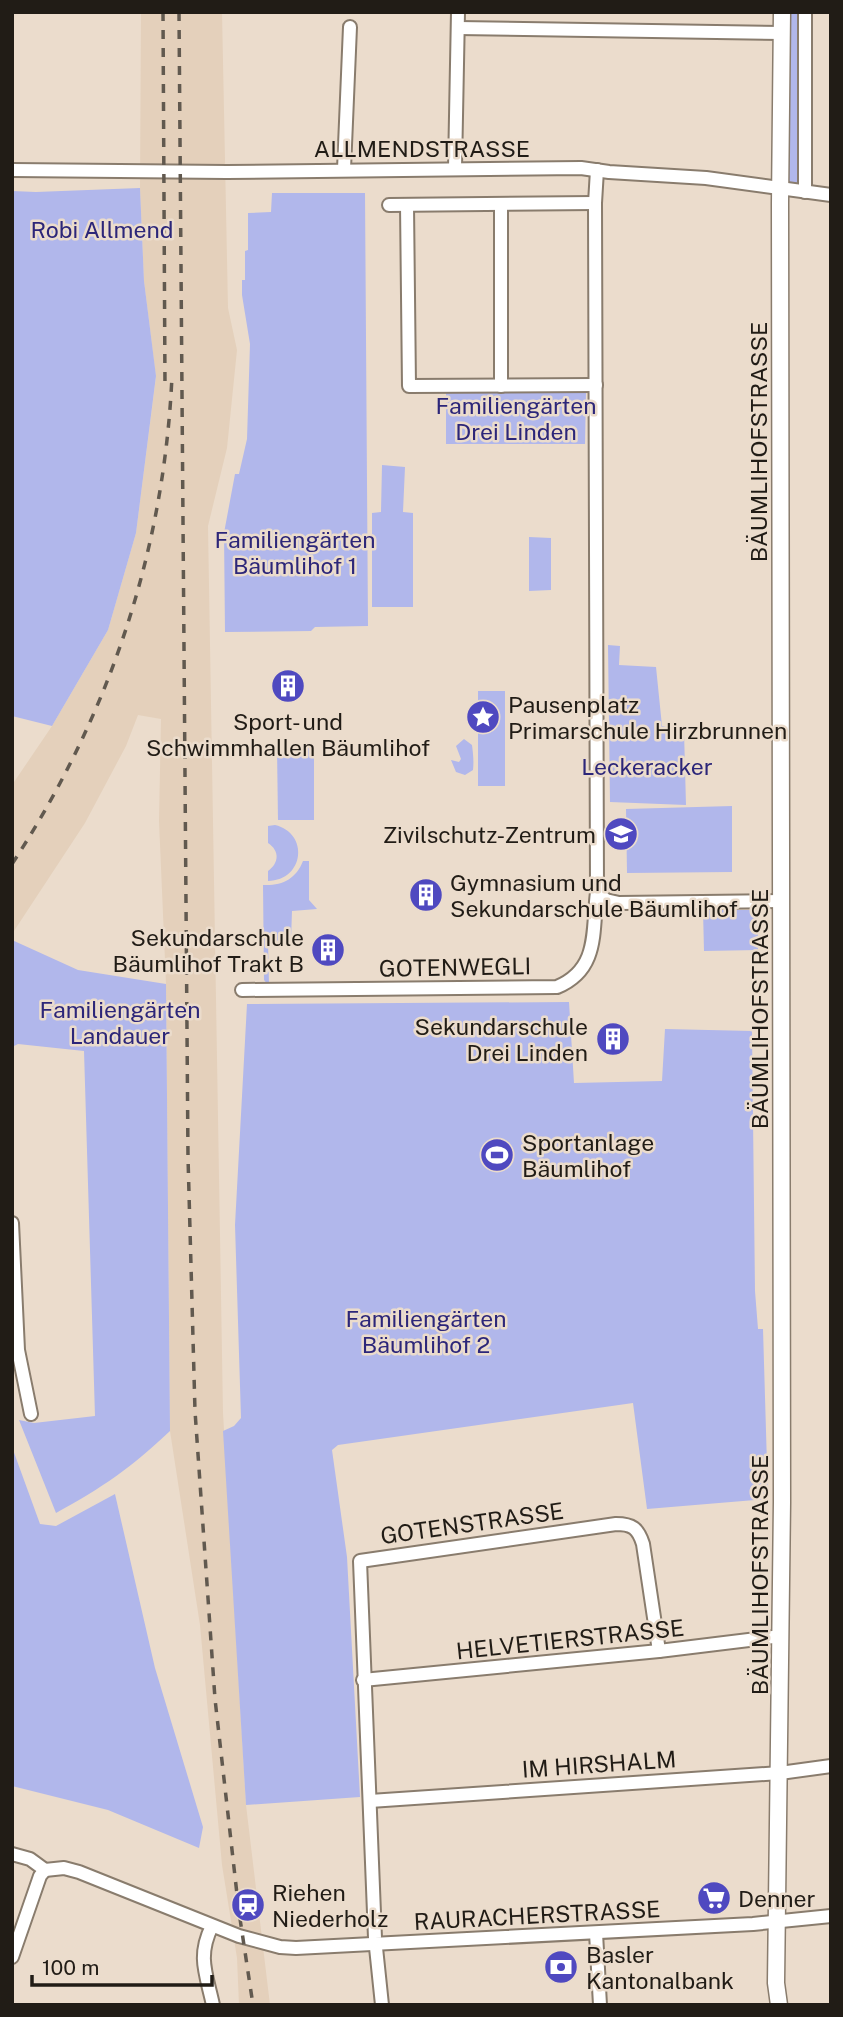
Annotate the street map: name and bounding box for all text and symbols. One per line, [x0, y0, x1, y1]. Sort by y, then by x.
street label: ALLMENDSTRASSE [314, 135, 530, 162]
park label: Robi Allmend [31, 216, 173, 243]
street label: BÄUMLIHOFSTRASSE [745, 322, 772, 562]
park label: Familiengärten Drei Linden [435, 392, 597, 445]
park label: Familiengärten Bäumlihof 1 [214, 526, 376, 579]
building icon: Sport- und Schwimmhallen Bäumlihof [269, 667, 307, 705]
place label: Pausenplatz Primarschule Hirzbrunnen [508, 691, 787, 744]
place icon: Pausenplatz Primarschule Hirzbrunnen [464, 698, 502, 736]
place label: Sport- und Schwimmhallen Bäumlihof [146, 708, 430, 761]
park label: Leckeracker [581, 753, 713, 780]
school or university icon: Zivilschutz-Zentrum [602, 815, 640, 853]
place label: Zivilschutz-Zentrum [383, 821, 596, 848]
place label: Gymnasium und Sekundarschule Bäumlihof [450, 869, 738, 922]
building icon: Gymnasium und Sekundarschule Bäumlihof [407, 876, 445, 914]
street label: BÄUMLIHOFSTRASSE [746, 889, 773, 1129]
place label: Sekundarschule Bäumlihof Trakt B [113, 924, 304, 977]
building icon: Sekundarschule Bäumlihof Trakt B [309, 931, 347, 969]
street label: GOTENWEGLI [379, 952, 531, 982]
park label: Familiengärten Landauer [39, 996, 201, 1049]
place label: Sekundarschule Drei Linden [415, 1013, 588, 1066]
building icon: Sekundarschule Drei Linden [594, 1020, 632, 1058]
place label: Sportanlage Bäumlihof [522, 1129, 654, 1182]
sports icon: Sportanlage Bäumlihof [478, 1136, 516, 1174]
park label: Familiengärten Bäumlihof 2 [345, 1305, 507, 1358]
street label: BÄUMLIHOFSTRASSE [746, 1455, 773, 1695]
street label: GOTENSTRASSE [379, 1497, 565, 1549]
street label: HELVETIERSTRASSE [455, 1614, 685, 1664]
street label: IM HIRSHALM [521, 1745, 677, 1783]
place label: Riehen Niederholz [272, 1879, 388, 1932]
supermarket icon: Denner [695, 1879, 733, 1917]
place label: Denner [738, 1885, 816, 1912]
station icon: Riehen Niederholz [229, 1886, 267, 1924]
street label: RAURACHERSTRASSE [413, 1895, 661, 1935]
place label: Basler Kantonalbank [586, 1941, 734, 1994]
scale bar [32, 1944, 212, 1988]
bank icon: Basler Kantonalbank [542, 1948, 580, 1986]
text: 100 m [42, 1955, 99, 1980]

